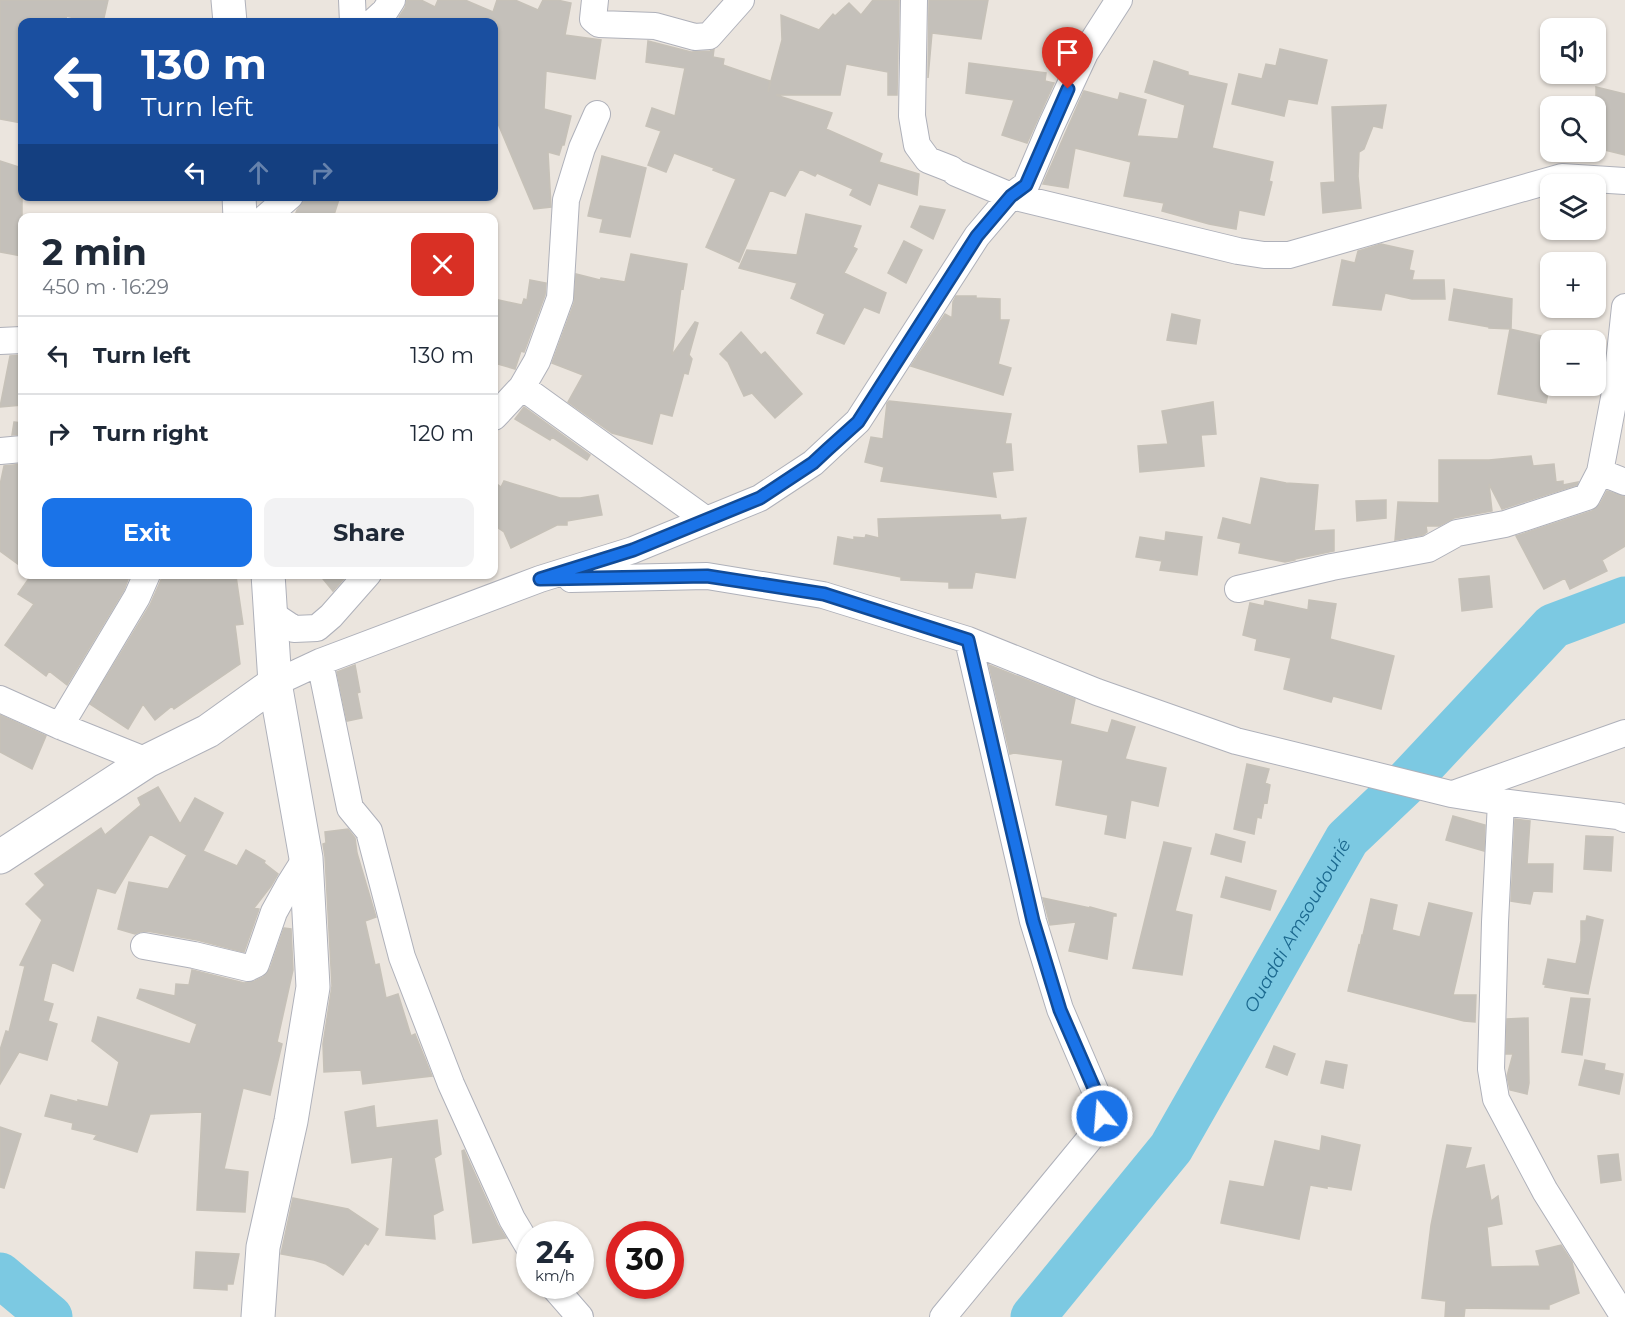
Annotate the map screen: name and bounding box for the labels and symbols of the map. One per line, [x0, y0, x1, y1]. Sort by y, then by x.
pin [1042, 27, 1093, 89]
water label: Ouaddi Amsoudourié [1240, 835, 1356, 1016]
position arrow [1070, 1084, 1134, 1148]
speed limit sign: 30 [606, 1221, 684, 1299]

